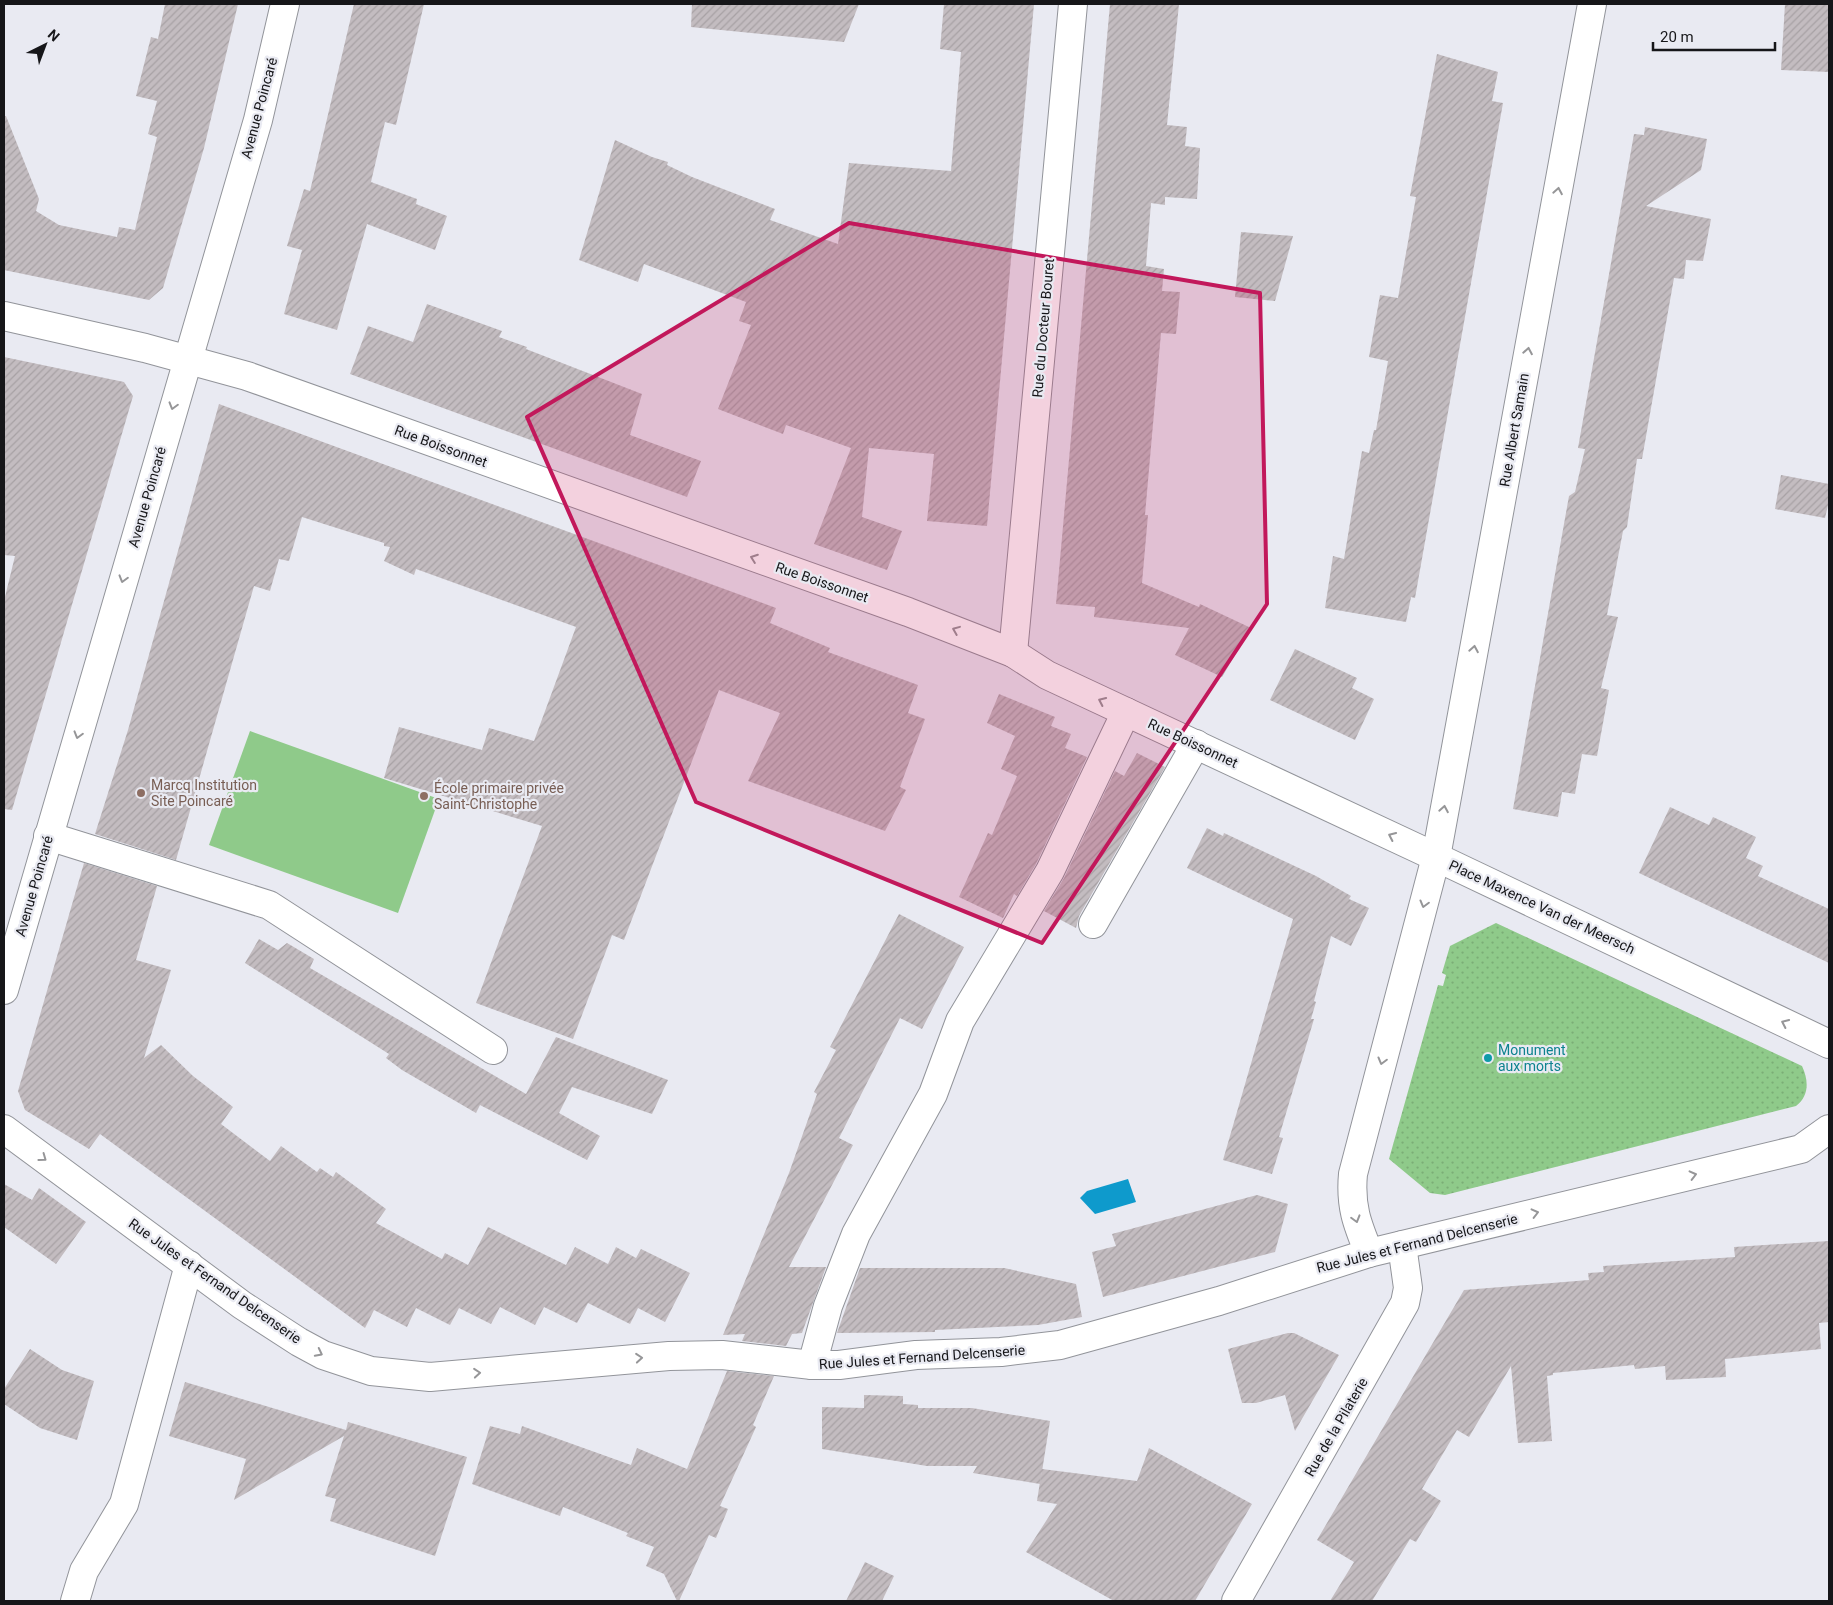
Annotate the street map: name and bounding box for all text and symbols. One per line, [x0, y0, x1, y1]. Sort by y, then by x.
north arrow [20, 20, 70, 70]
scale bar [1653, 20, 1776, 52]
text: N [45, 26, 63, 45]
text: 20 m [1660, 28, 1694, 46]
street label: Avenue Poincaré [238, 56, 280, 160]
one-way arrow [1552, 187, 1562, 196]
street label: Rue du Docteur Bouret [1029, 257, 1057, 398]
one-way arrow [1523, 347, 1533, 356]
street label: Rue Albert Samain [1496, 372, 1532, 488]
one-way arrow [169, 402, 179, 410]
street label: Rue Boissonnet [393, 422, 490, 470]
street label: Avenue Poincaré [125, 445, 169, 549]
one-way arrow [750, 554, 758, 564]
street label: Rue Boissonnet [773, 559, 871, 606]
one-way arrow [118, 575, 129, 583]
one-way arrow [952, 626, 961, 637]
one-way arrow [1468, 644, 1478, 653]
one-way arrow [1098, 696, 1107, 707]
street label: Rue Boissonnet [1146, 715, 1241, 771]
one-way arrow [73, 730, 83, 739]
place label: Marcq Institution Site Poincaré [151, 777, 257, 809]
place label: École primaire privée Saint-Christophe [434, 779, 564, 812]
marker: Marcq Institution Site Poincaré [135, 787, 147, 799]
marker: École primaire privée Saint-Christophe [418, 790, 430, 802]
one-way arrow [1439, 804, 1449, 813]
one-way arrow [1388, 832, 1397, 842]
street label: Avenue Poincaré [12, 834, 56, 938]
street label: Place Maxence Van der Meersch [1447, 857, 1637, 957]
one-way arrow [1419, 899, 1429, 907]
one-way arrow [1781, 1019, 1790, 1029]
place label: Monument aux morts [1498, 1042, 1566, 1074]
marker: Monument aux morts [1482, 1052, 1494, 1064]
one-way arrow [1377, 1056, 1388, 1065]
one-way arrow [37, 1152, 47, 1161]
one-way arrow [1689, 1170, 1698, 1181]
one-way arrow [1531, 1208, 1540, 1219]
street label: Rue Jules et Fernand Delcenserie [1315, 1210, 1519, 1276]
one-way arrow [1350, 1214, 1360, 1223]
street label: Rue Jules et Fernand Delcenserie [126, 1215, 304, 1347]
street label: Rue Jules et Fernand Delcenserie [818, 1342, 1026, 1372]
one-way arrow [313, 1346, 322, 1356]
one-way arrow [635, 1353, 643, 1364]
one-way arrow [474, 1367, 482, 1378]
street label: Rue de la Pilaterie [1301, 1375, 1371, 1479]

